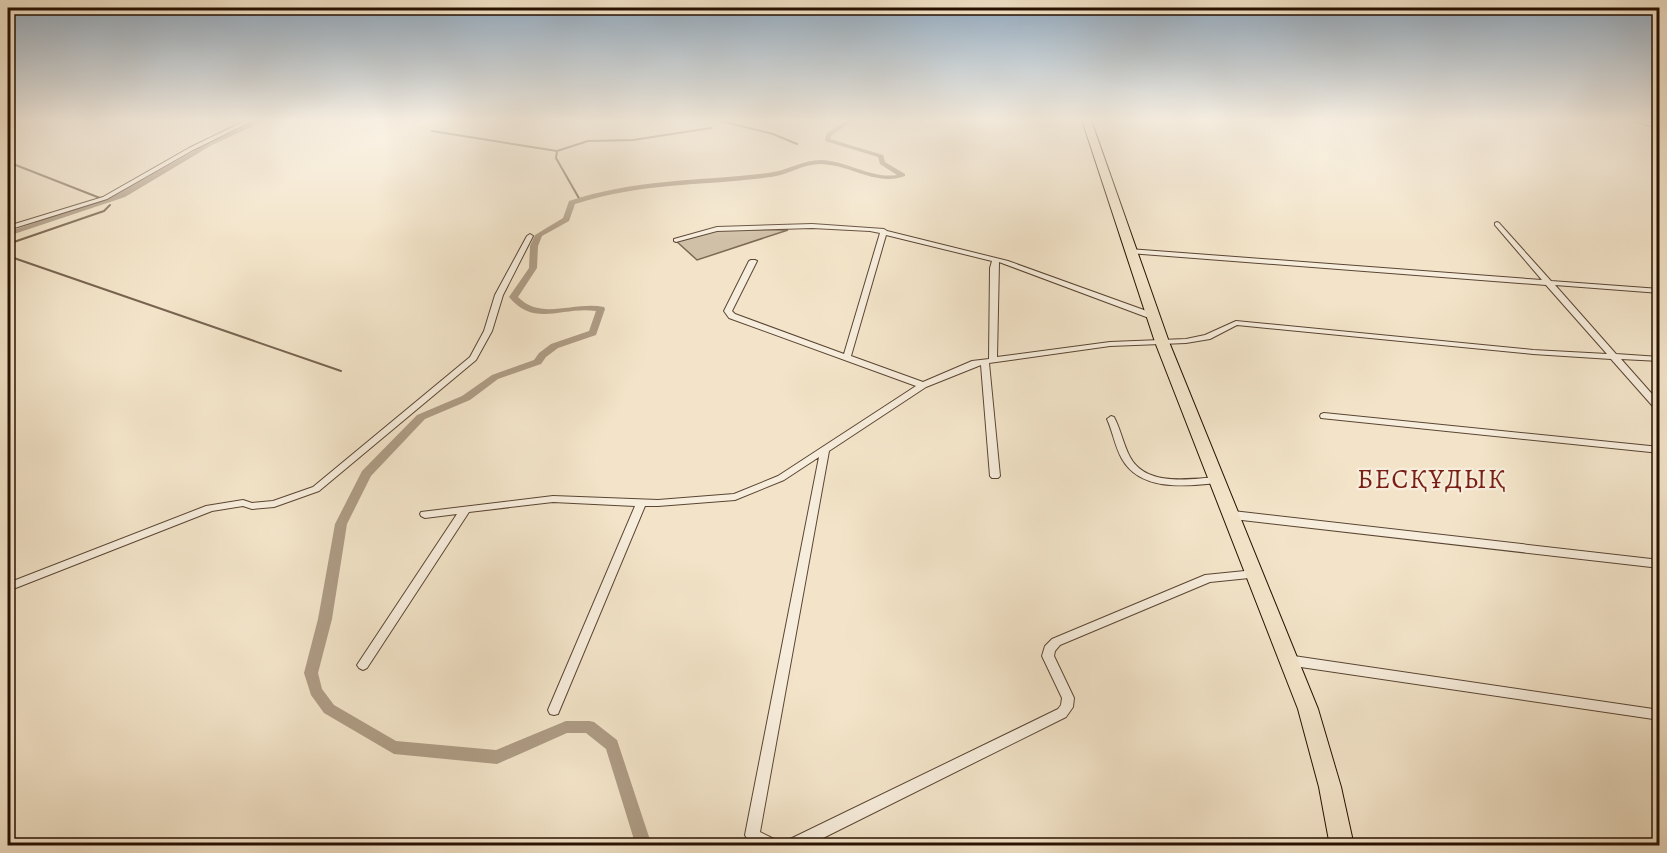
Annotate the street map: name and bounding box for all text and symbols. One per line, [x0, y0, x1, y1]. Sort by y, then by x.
district label: БЕСҚҰДЫҚ [1357, 461, 1507, 497]

